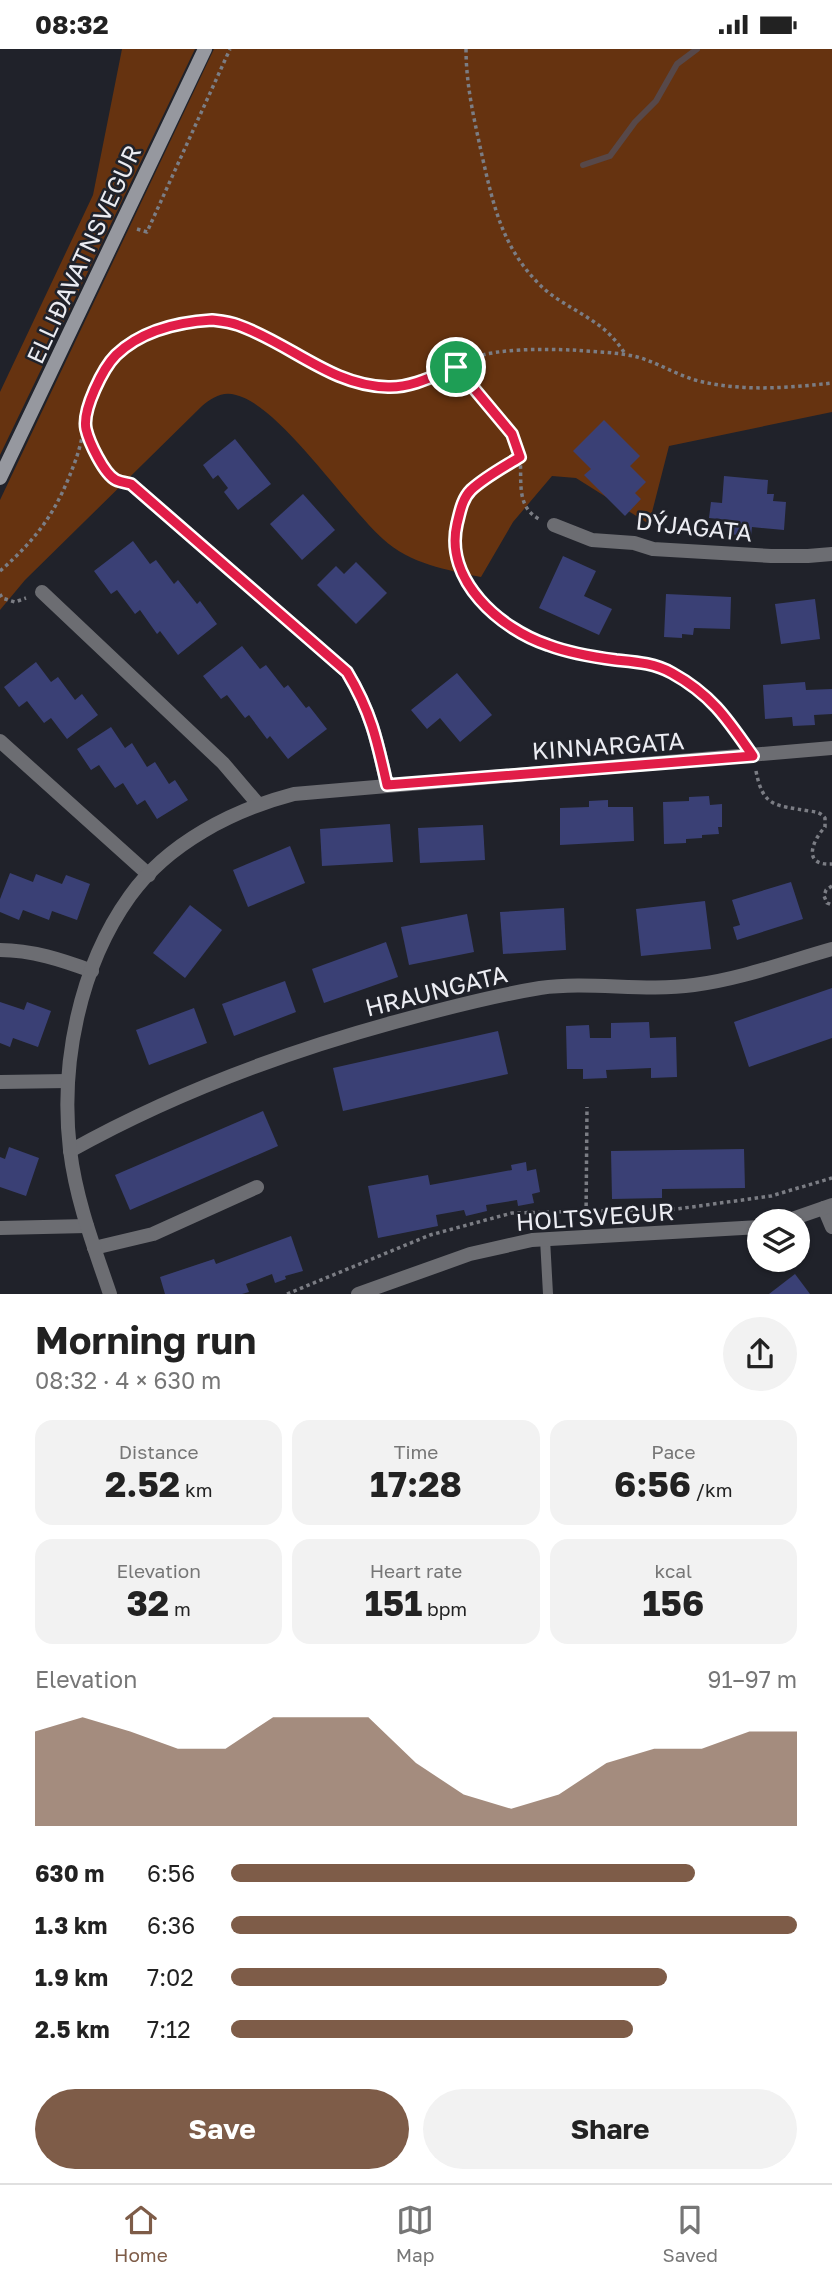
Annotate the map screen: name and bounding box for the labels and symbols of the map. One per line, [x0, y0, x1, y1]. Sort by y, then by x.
street label: ELLIÐAVATNSVEGUR [20, 140, 146, 368]
pin [426, 337, 486, 397]
street label: DÝJAGATA [634, 505, 754, 547]
street label: KINNARGATA [531, 725, 685, 765]
street label: HRAUNGATA [362, 958, 510, 1022]
street label: HOLTSVEGUR [515, 1196, 675, 1236]

